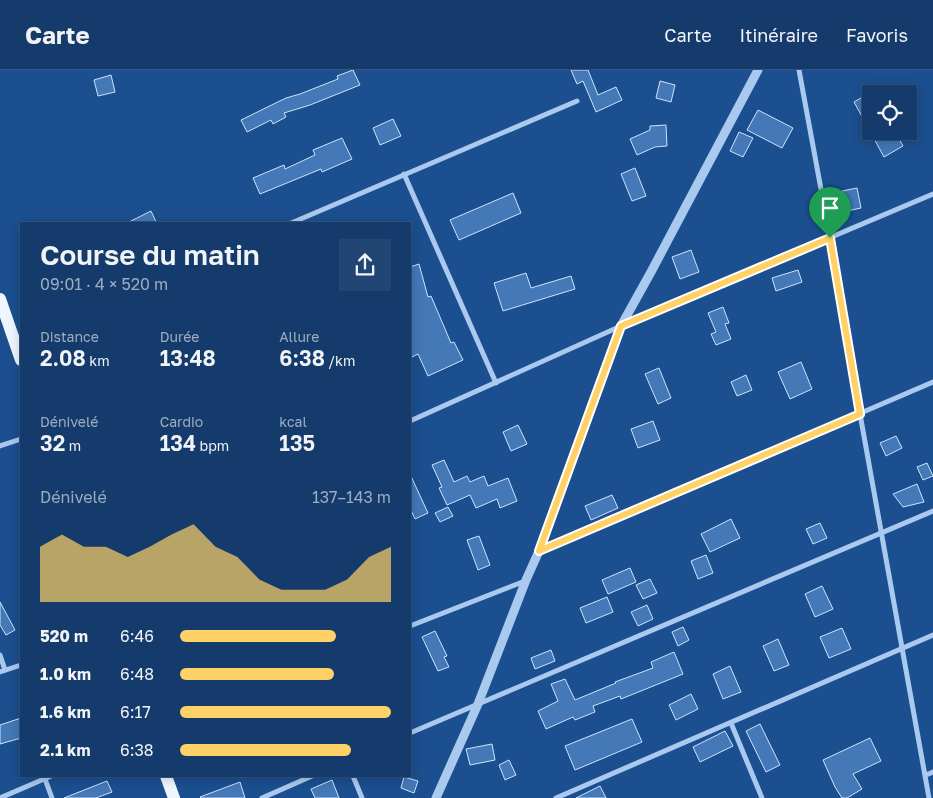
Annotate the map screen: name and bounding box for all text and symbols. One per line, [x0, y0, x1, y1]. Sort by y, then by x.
text: Carte [25, 20, 90, 49]
text: Carte [664, 24, 712, 46]
text: Itinéraire [740, 24, 818, 46]
text: Favoris [846, 24, 908, 46]
map controls [862, 85, 917, 140]
button: locate [862, 85, 917, 140]
pin [809, 187, 851, 238]
icon: arrive [816, 194, 844, 222]
text: Course du matin [40, 238, 260, 271]
button: share [339, 239, 391, 291]
text: 09:01 · 4 × 520 m [40, 274, 168, 294]
text: Distance [40, 328, 99, 345]
text: Durée [160, 328, 200, 345]
text: Allure [279, 328, 319, 345]
text: 2.08 [40, 345, 86, 371]
text: 13:48 [160, 345, 216, 371]
text: 6:38 [279, 345, 325, 371]
text: km [86, 352, 110, 369]
text: /km [325, 352, 355, 369]
text: Dénivelé [40, 413, 98, 430]
text: Cardio [160, 413, 203, 430]
text: kcal [279, 413, 307, 430]
text: 32 [40, 430, 65, 456]
text: 134 [160, 430, 196, 456]
text: 135 [279, 430, 315, 456]
text: m [65, 437, 81, 454]
text: bpm [196, 437, 229, 454]
text: Dénivelé [40, 487, 107, 507]
text: 137–143 m [312, 487, 391, 507]
text: 520 m [40, 626, 88, 646]
text: 6:46 [120, 626, 154, 646]
text: 1.0 km [40, 664, 91, 684]
text: 6:48 [120, 664, 154, 684]
text: 1.6 km [40, 702, 91, 722]
text: 6:17 [120, 702, 151, 722]
text: 2.1 km [40, 740, 90, 760]
text: 6:38 [120, 740, 154, 760]

